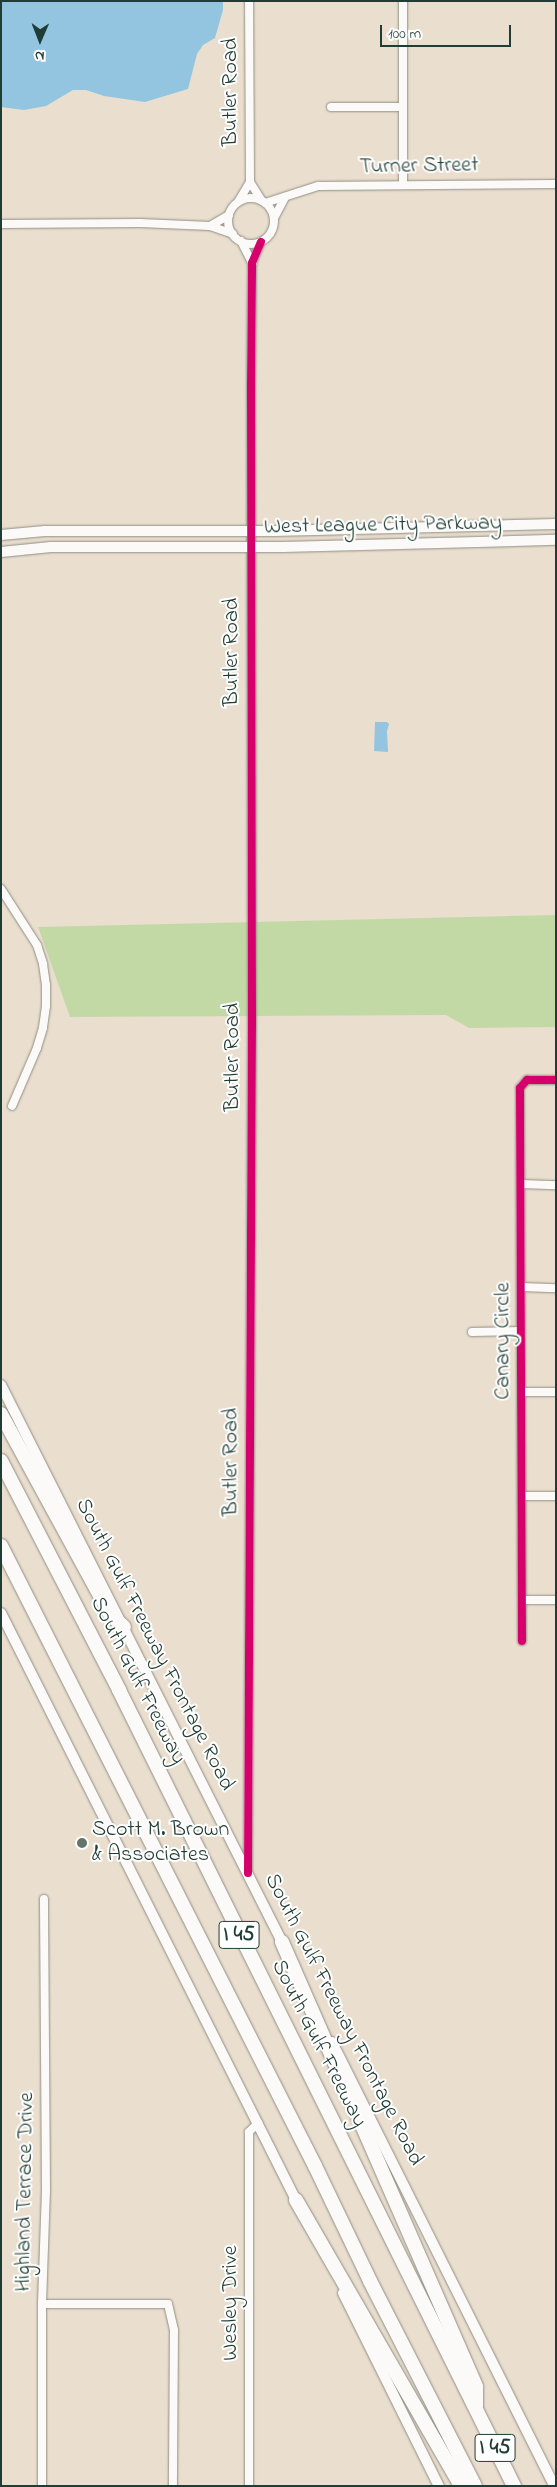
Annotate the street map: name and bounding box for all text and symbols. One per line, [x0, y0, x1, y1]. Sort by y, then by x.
north arrow [15, 15, 65, 65]
scale bar [382, 15, 513, 47]
text: 100 m [388, 23, 421, 45]
street label: Butler Road [219, 38, 245, 146]
text: N [35, 45, 45, 66]
street label: Turner Street [359, 153, 479, 181]
street label: West League City Parkway [264, 511, 502, 541]
street label: Butler Road [220, 598, 246, 706]
street label: Butler Road [221, 1003, 247, 1111]
street label: Canary Circle [491, 1282, 517, 1400]
street label: Butler Road [219, 1408, 245, 1516]
street label: South Gulf Freeway Frontage Road [69, 1495, 239, 1795]
street label: South Gulf Freeway [83, 1593, 191, 1769]
place label: Scott M. Brown & Associates [92, 1817, 229, 1868]
marker: Scott M. Brown & Associates [76, 1837, 88, 1849]
street label: South Gulf Freeway Frontage Road [258, 1870, 428, 2170]
road number: I 45 [218, 1916, 260, 1954]
street label: South Gulf Freeway [264, 1956, 372, 2132]
street label: Highland Terrace Drive [11, 2092, 41, 2292]
street label: Wesley Drive [219, 2245, 245, 2361]
road number: I 45 [474, 2430, 516, 2466]

